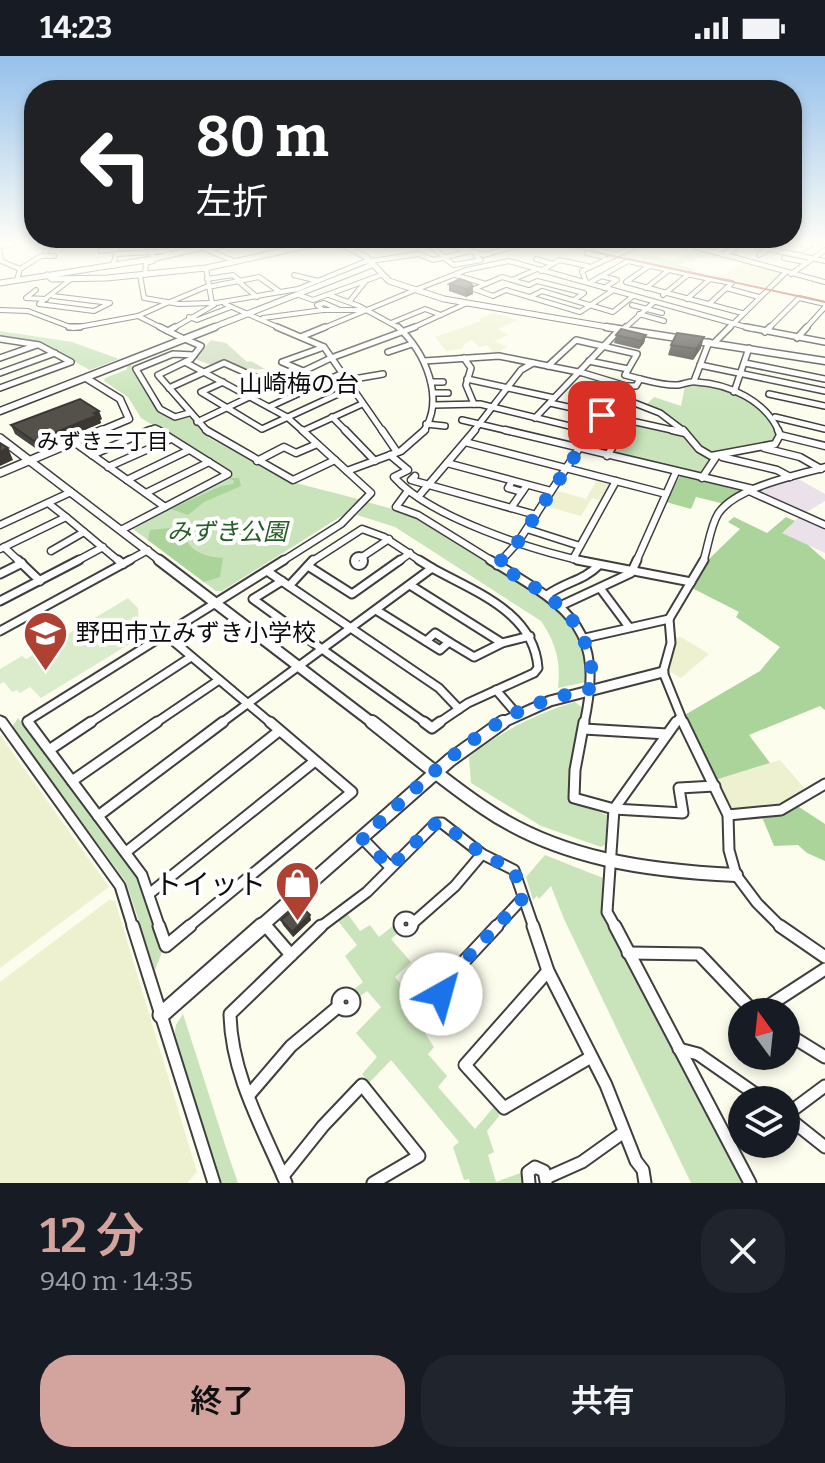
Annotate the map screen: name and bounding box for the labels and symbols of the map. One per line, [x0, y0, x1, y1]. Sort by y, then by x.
district label: 山崎梅の台 [239, 370, 359, 398]
pin [568, 381, 636, 449]
district label: みずき二丁目 [37, 428, 169, 455]
park label: みずき公園 [167, 518, 290, 546]
school or university icon: 野田市立みずき小学校 [21, 609, 69, 672]
place label: 野田市立みずき小学校 [76, 619, 316, 647]
shop icon: トイット [273, 860, 321, 923]
place label: トイット [154, 868, 266, 901]
position arrow [399, 952, 483, 1036]
north arrow [728, 998, 800, 1070]

